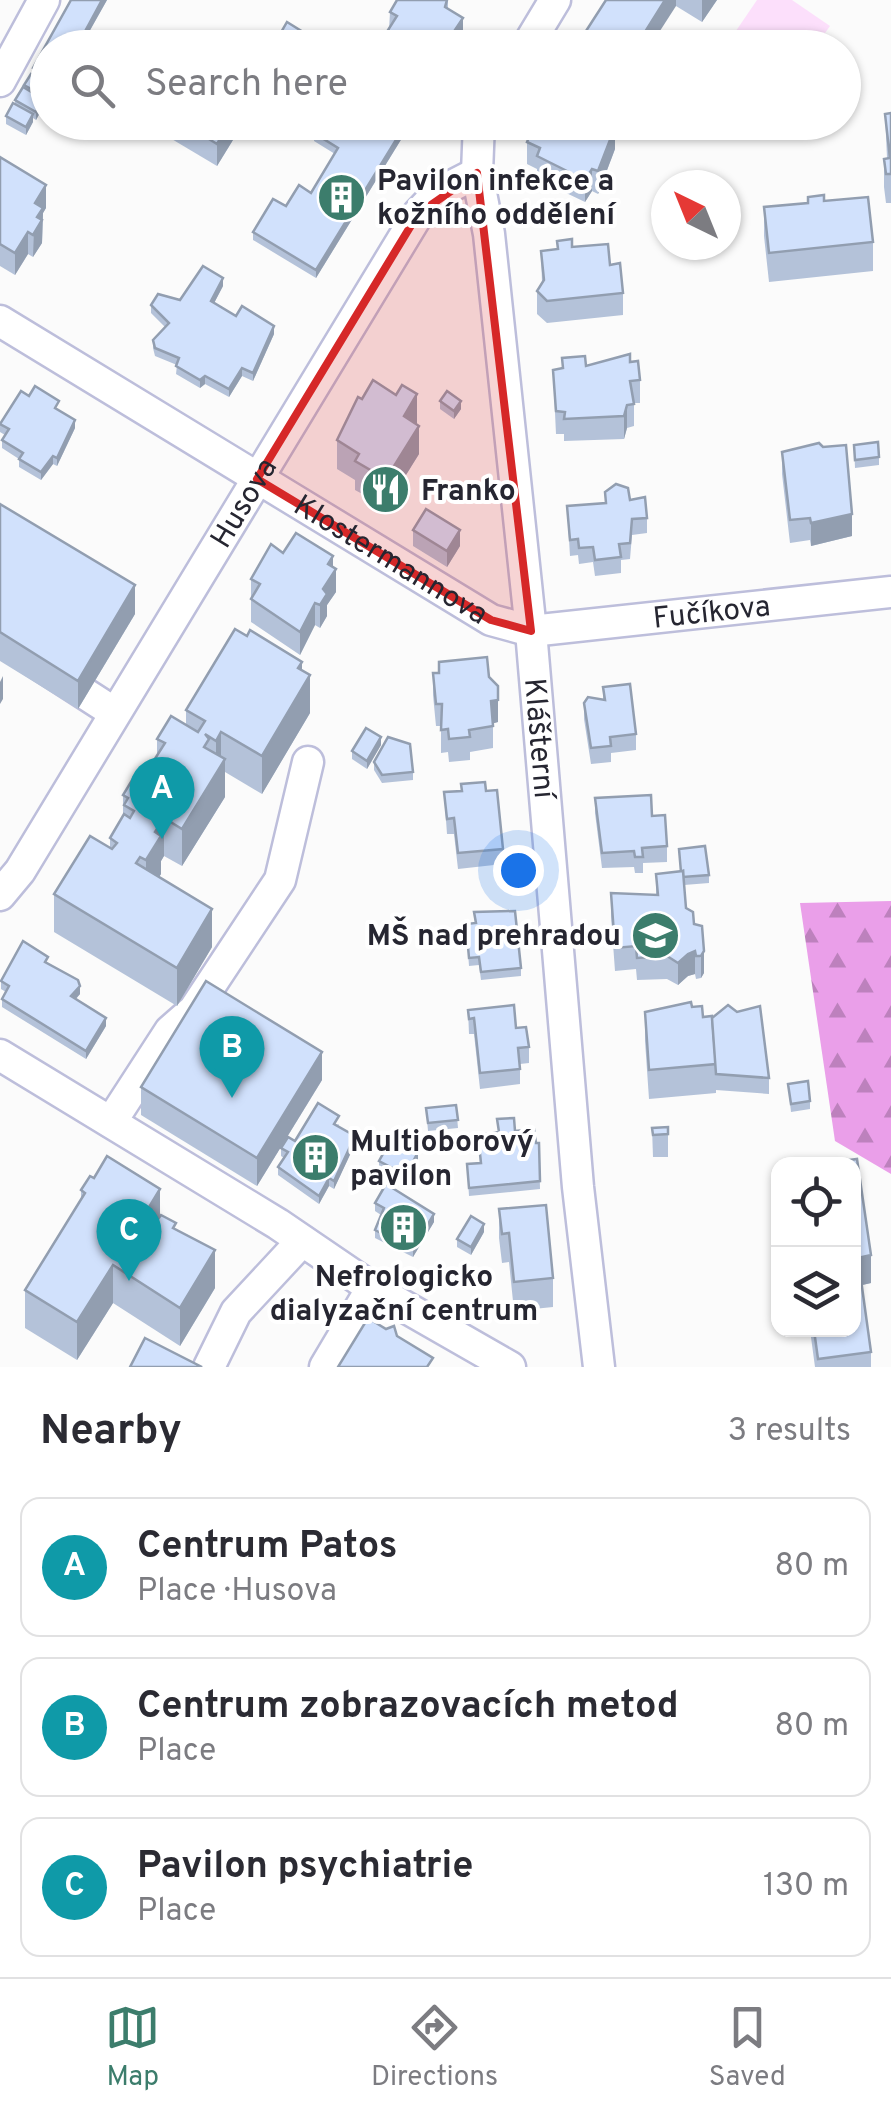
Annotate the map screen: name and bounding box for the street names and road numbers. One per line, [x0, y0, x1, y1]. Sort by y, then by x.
street label: Husova [204, 452, 287, 556]
street label: Klostermannova [286, 488, 494, 634]
street label: Fučíkova [651, 589, 772, 639]
street label: Klášterní [514, 677, 561, 803]

